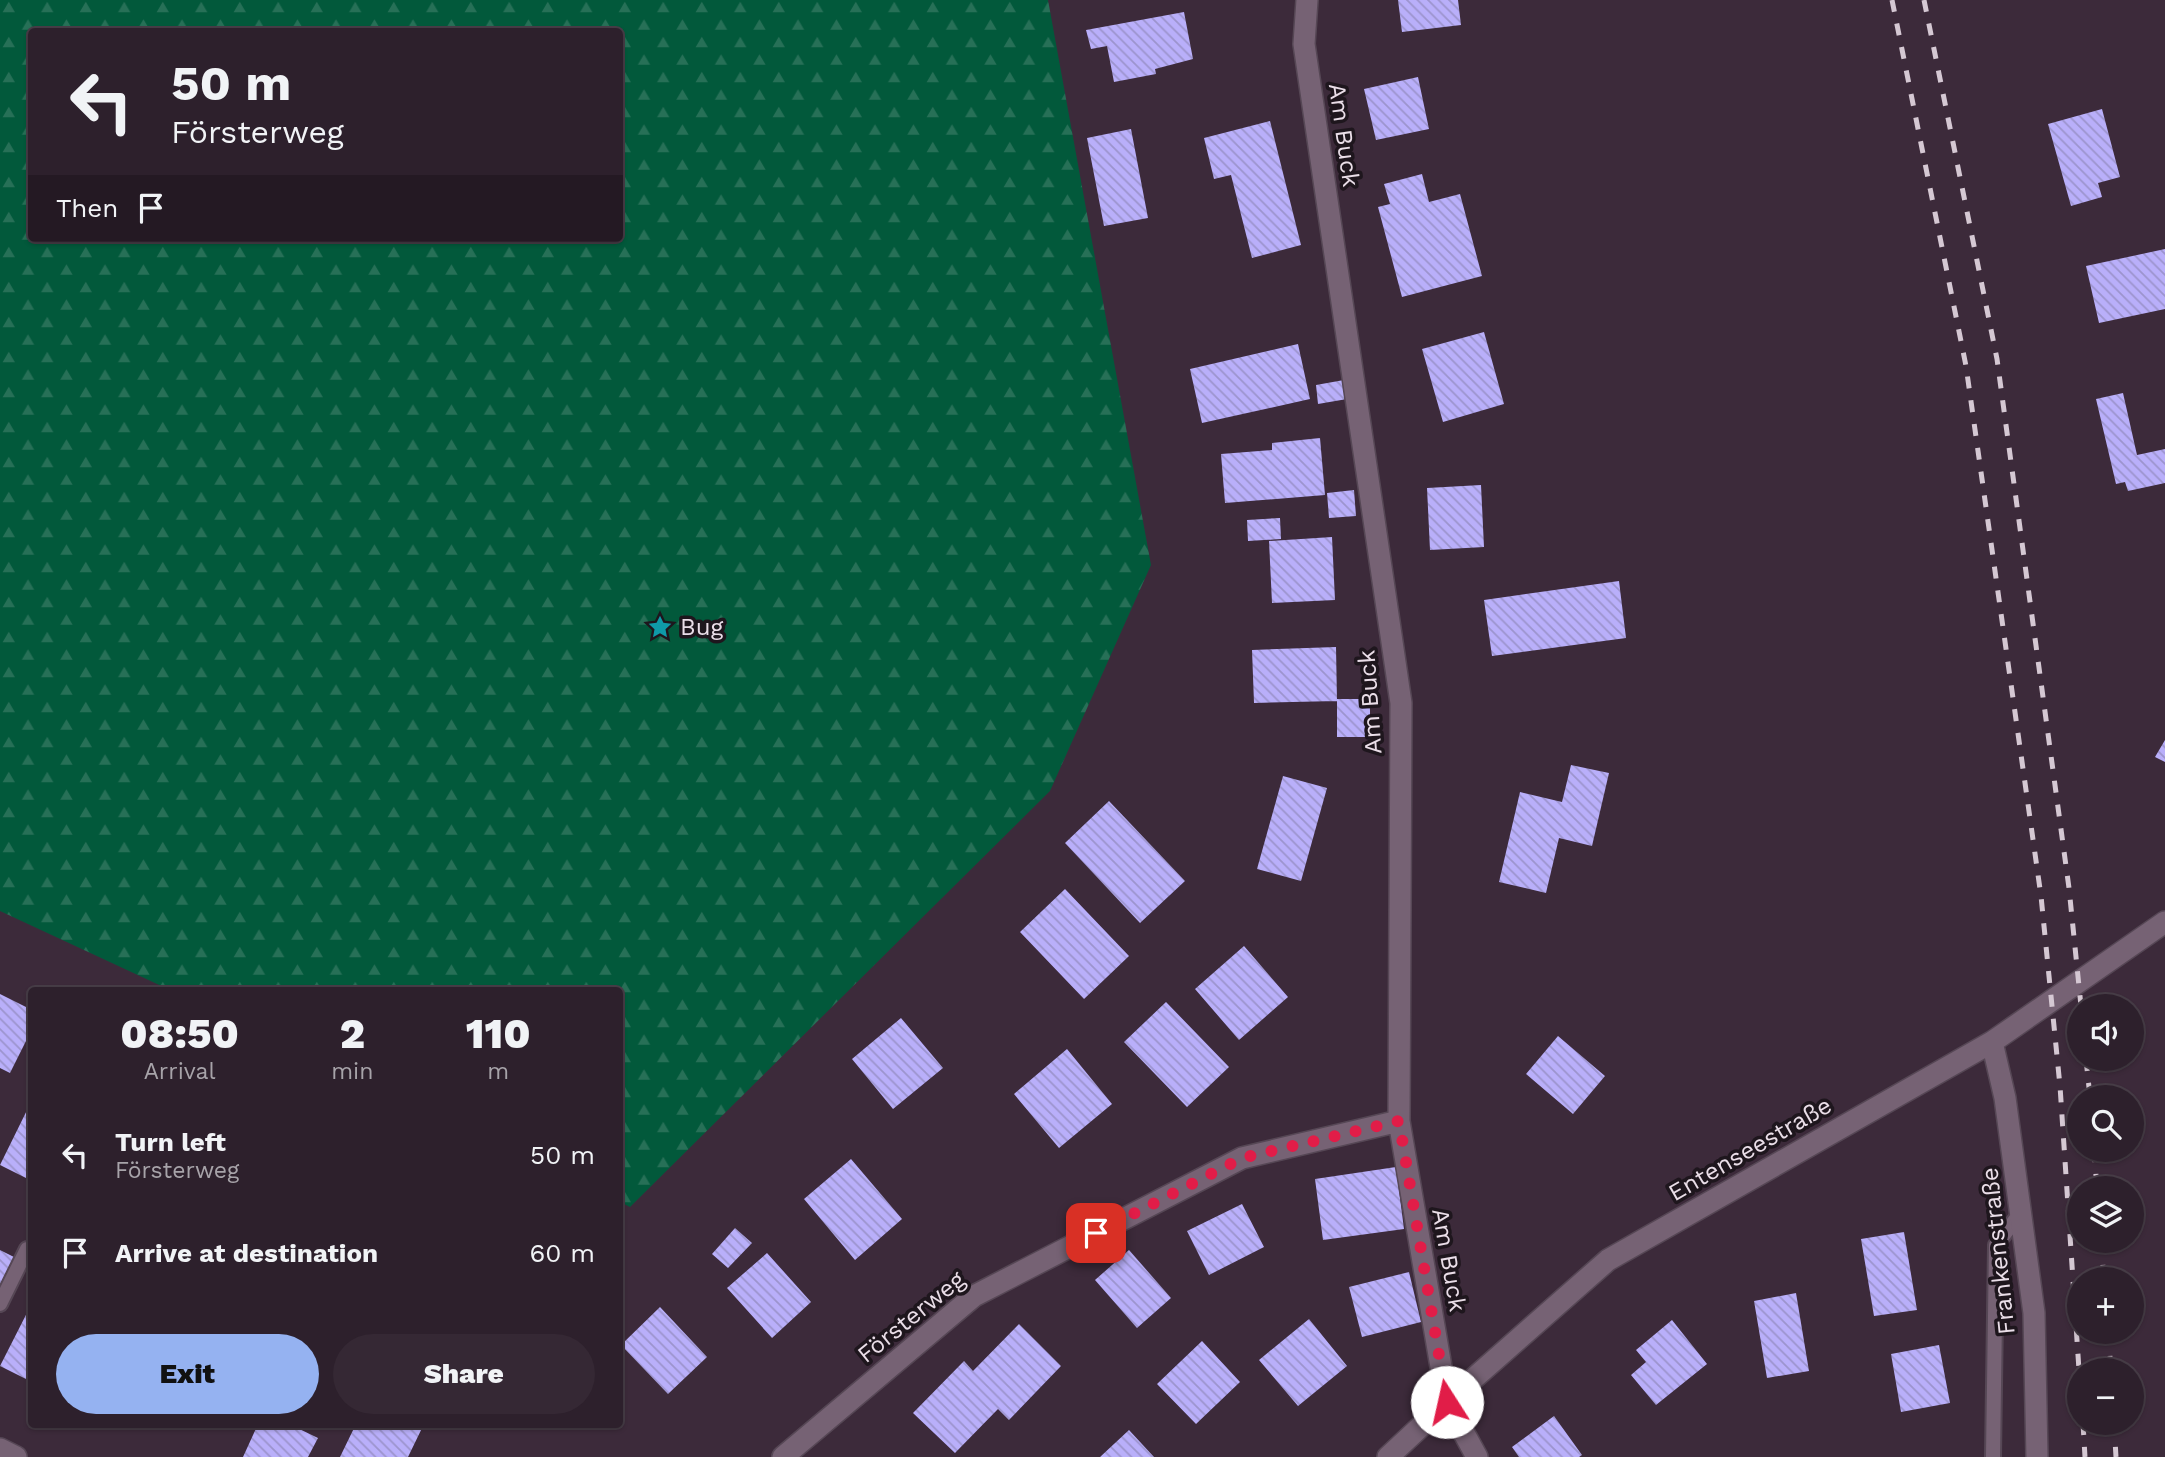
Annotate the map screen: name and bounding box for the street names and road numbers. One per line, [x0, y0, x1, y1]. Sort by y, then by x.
street label: Am Buck [1323, 81, 1365, 189]
street label: Am Buck [1352, 649, 1388, 755]
street label: Entenseestraße [1664, 1091, 1836, 1207]
street label: Frankenstraße [1975, 1166, 2021, 1336]
street label: Am Buck [1426, 1206, 1472, 1314]
street label: Försterweg [852, 1265, 970, 1369]

